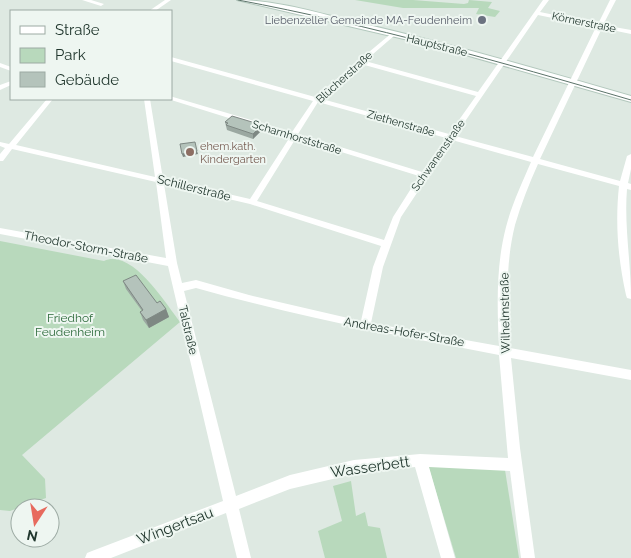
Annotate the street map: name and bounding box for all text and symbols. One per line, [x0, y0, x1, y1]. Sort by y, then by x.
street label: Körnerstraße [551, 9, 618, 36]
legend [10, 10, 172, 100]
place label: Liebenzeller Gemeinde MA-Feudenheim [265, 14, 472, 27]
marker: Liebenzeller Gemeinde MA-Feudenheim [476, 14, 488, 26]
text: Straße [55, 21, 100, 39]
street label: Hauptstraße [405, 32, 469, 59]
text: Park [55, 46, 86, 64]
street label: Blücherstraße [314, 48, 375, 106]
text: Gebäude [55, 71, 119, 89]
street label: Ziethenstraße [365, 108, 437, 140]
street label: Schwanenstraße [409, 117, 468, 194]
street label: Scharnhorststraße [251, 118, 344, 157]
place label: ehem.kath. Kindergarten [200, 140, 266, 166]
marker: ehem.kath. Kindergarten [184, 146, 196, 158]
street label: Schillerstraße [156, 172, 232, 204]
street label: Theodor-Storm-Straße [23, 228, 149, 266]
street label: Wilhelmstraße [497, 272, 513, 354]
street label: Talstraße [176, 304, 200, 356]
park label: Friedhof Feudenheim [35, 311, 105, 339]
street label: Andreas-Hofer-Straße [343, 315, 465, 349]
street label: Wasserbett [329, 453, 411, 481]
north arrow [10, 498, 60, 548]
street label: Wingertsau [134, 503, 216, 549]
text: N [25, 527, 39, 545]

